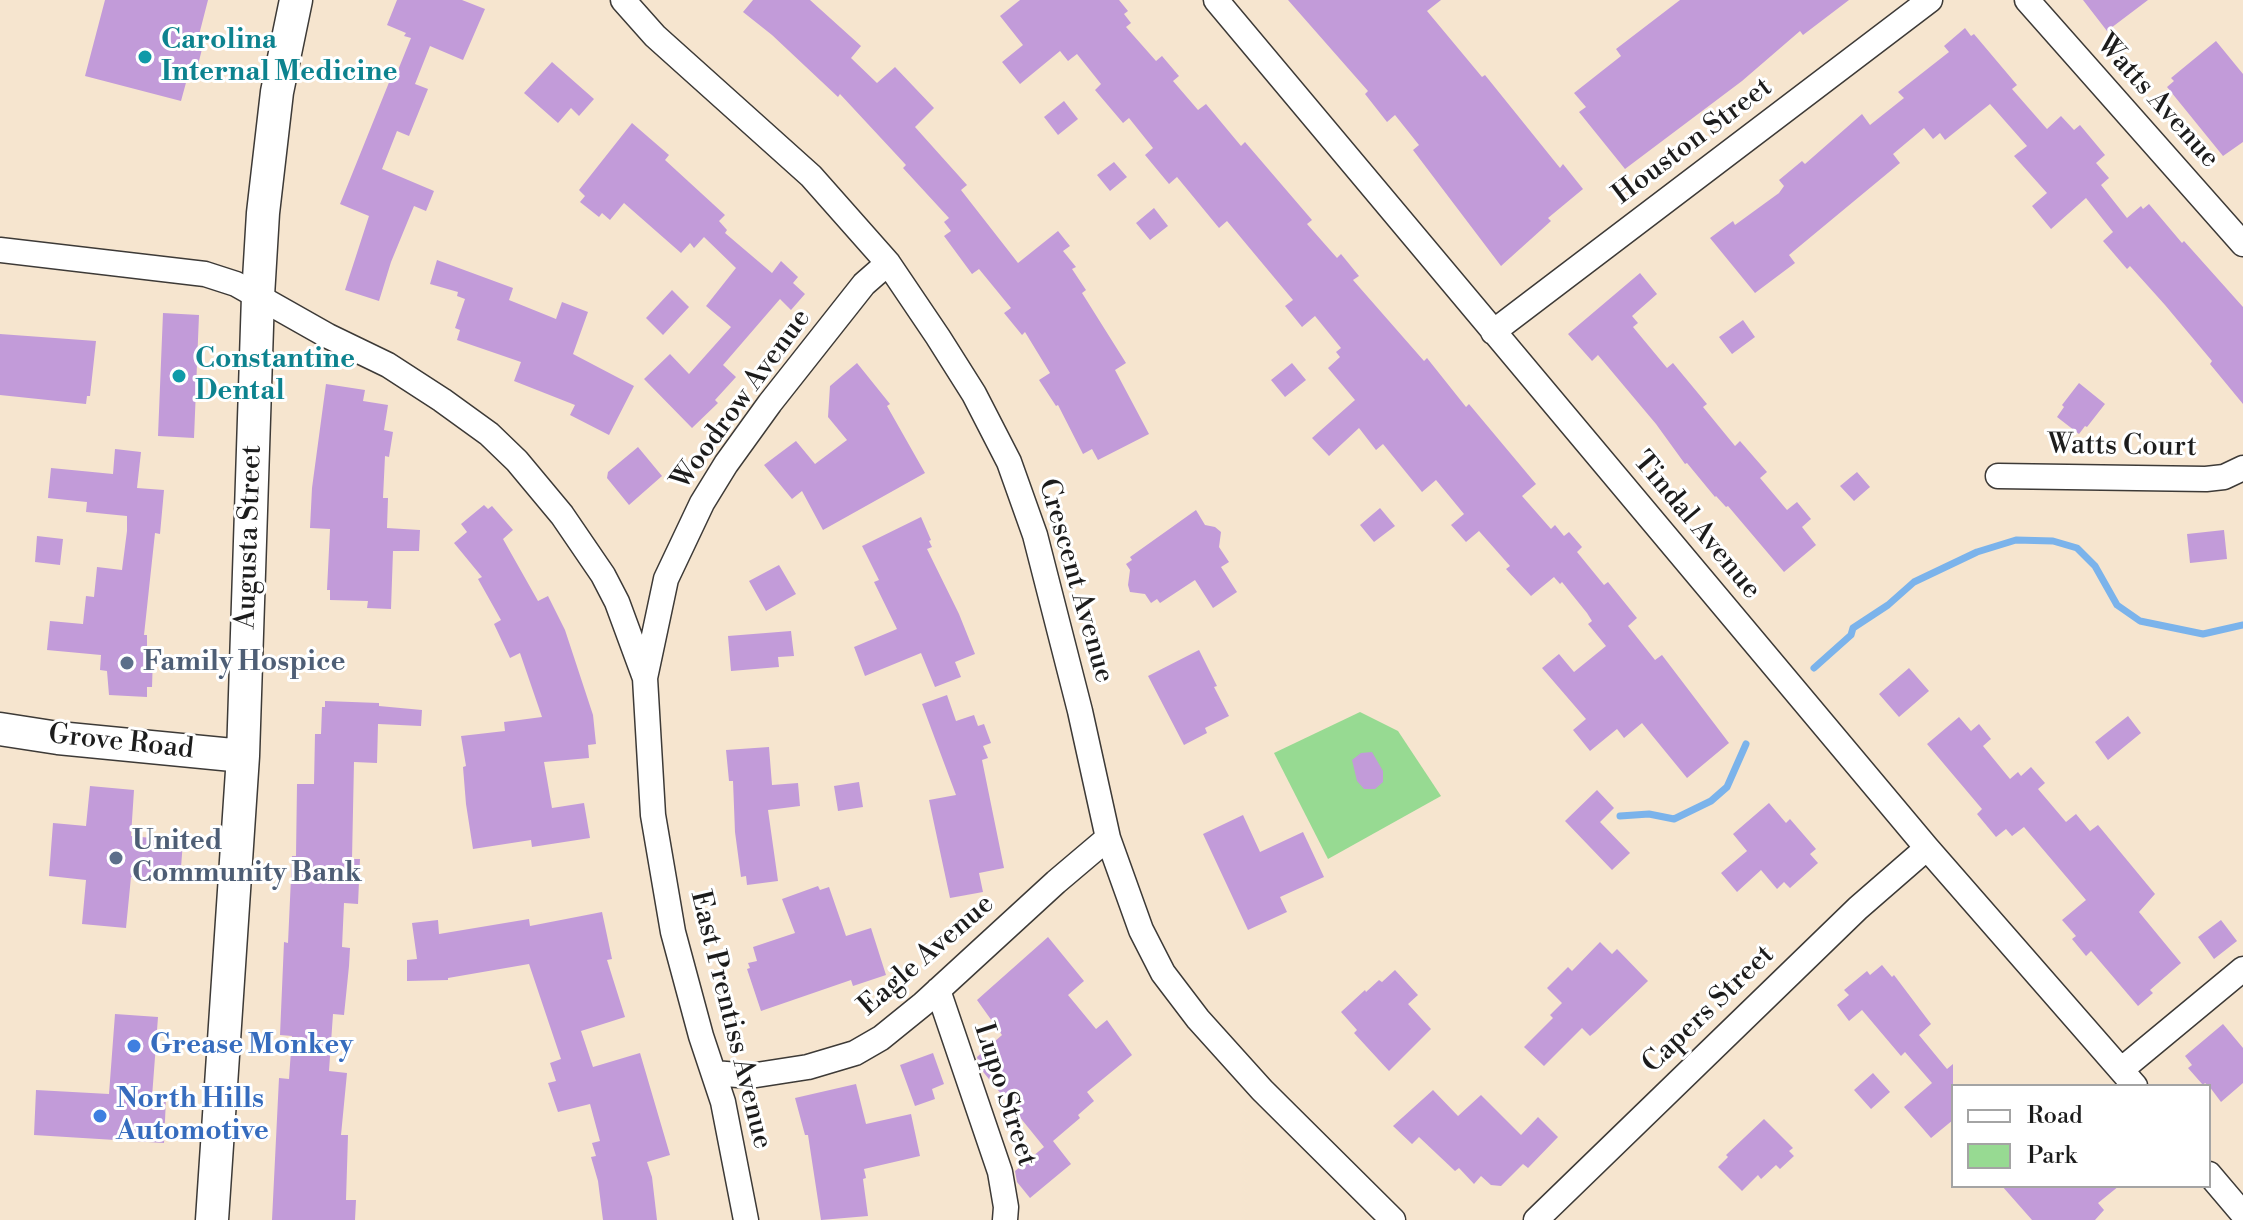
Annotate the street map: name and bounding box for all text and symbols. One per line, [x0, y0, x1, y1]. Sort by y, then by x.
place label: Carolina Internal Medicine [161, 24, 397, 90]
street label: Watts Avenue [2088, 28, 2226, 176]
marker: Carolina Internal Medicine [136, 48, 154, 66]
street label: Houston Street [1607, 71, 1779, 213]
street label: Woodrow Avenue [665, 303, 819, 497]
place label: Constantine Dental [195, 343, 355, 409]
marker: Constantine Dental [170, 367, 188, 385]
street label: Watts Court [2047, 429, 2197, 465]
street label: Augusta Street [230, 444, 270, 630]
street label: Tindal Avenue [1625, 446, 1767, 606]
street label: Crescent Avenue [1030, 475, 1120, 687]
place label: Family Hospice [143, 646, 346, 680]
marker: Family Hospice [118, 654, 136, 672]
street label: Grove Road [47, 719, 195, 767]
place label: United Community Bank [132, 825, 362, 891]
marker: United Community Bank [107, 849, 125, 867]
street label: East Prentiss Avenue [682, 887, 778, 1153]
street label: Eagle Avenue [852, 888, 1002, 1024]
street label: Capers Street [1636, 939, 1782, 1081]
street label: Lupo Street [965, 1019, 1043, 1171]
place label: Grease Monkey [150, 1029, 353, 1063]
marker: Grease Monkey [125, 1037, 143, 1055]
place label: North Hills Automotive [116, 1083, 269, 1149]
legend [1951, 1084, 2211, 1188]
text: Road [2027, 1101, 2083, 1131]
marker: North Hills Automotive [91, 1107, 109, 1125]
text: Park [2027, 1141, 2077, 1171]

